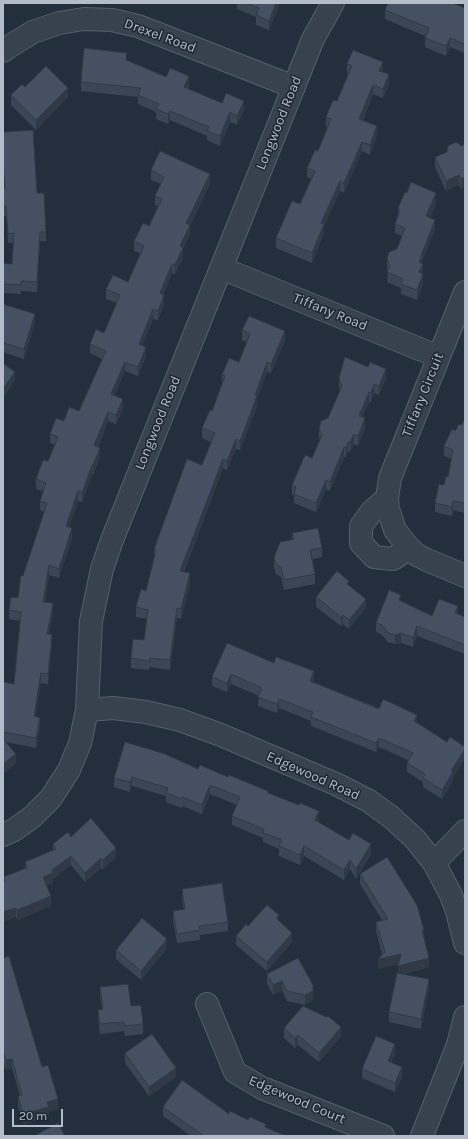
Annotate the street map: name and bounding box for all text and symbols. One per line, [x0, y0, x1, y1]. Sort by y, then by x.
street label: Drexel Road [122, 15, 198, 57]
street label: Longwood Road [253, 74, 305, 172]
street label: Tiffany Road [290, 289, 370, 335]
street label: Tiffany Circuit [398, 350, 448, 440]
street label: Longwood Road [132, 374, 184, 472]
street label: Edgewood Road [264, 748, 362, 804]
street label: Edgewood Court [246, 1072, 348, 1128]
scale bar [14, 1101, 65, 1127]
text: 20 m [19, 1109, 47, 1123]

